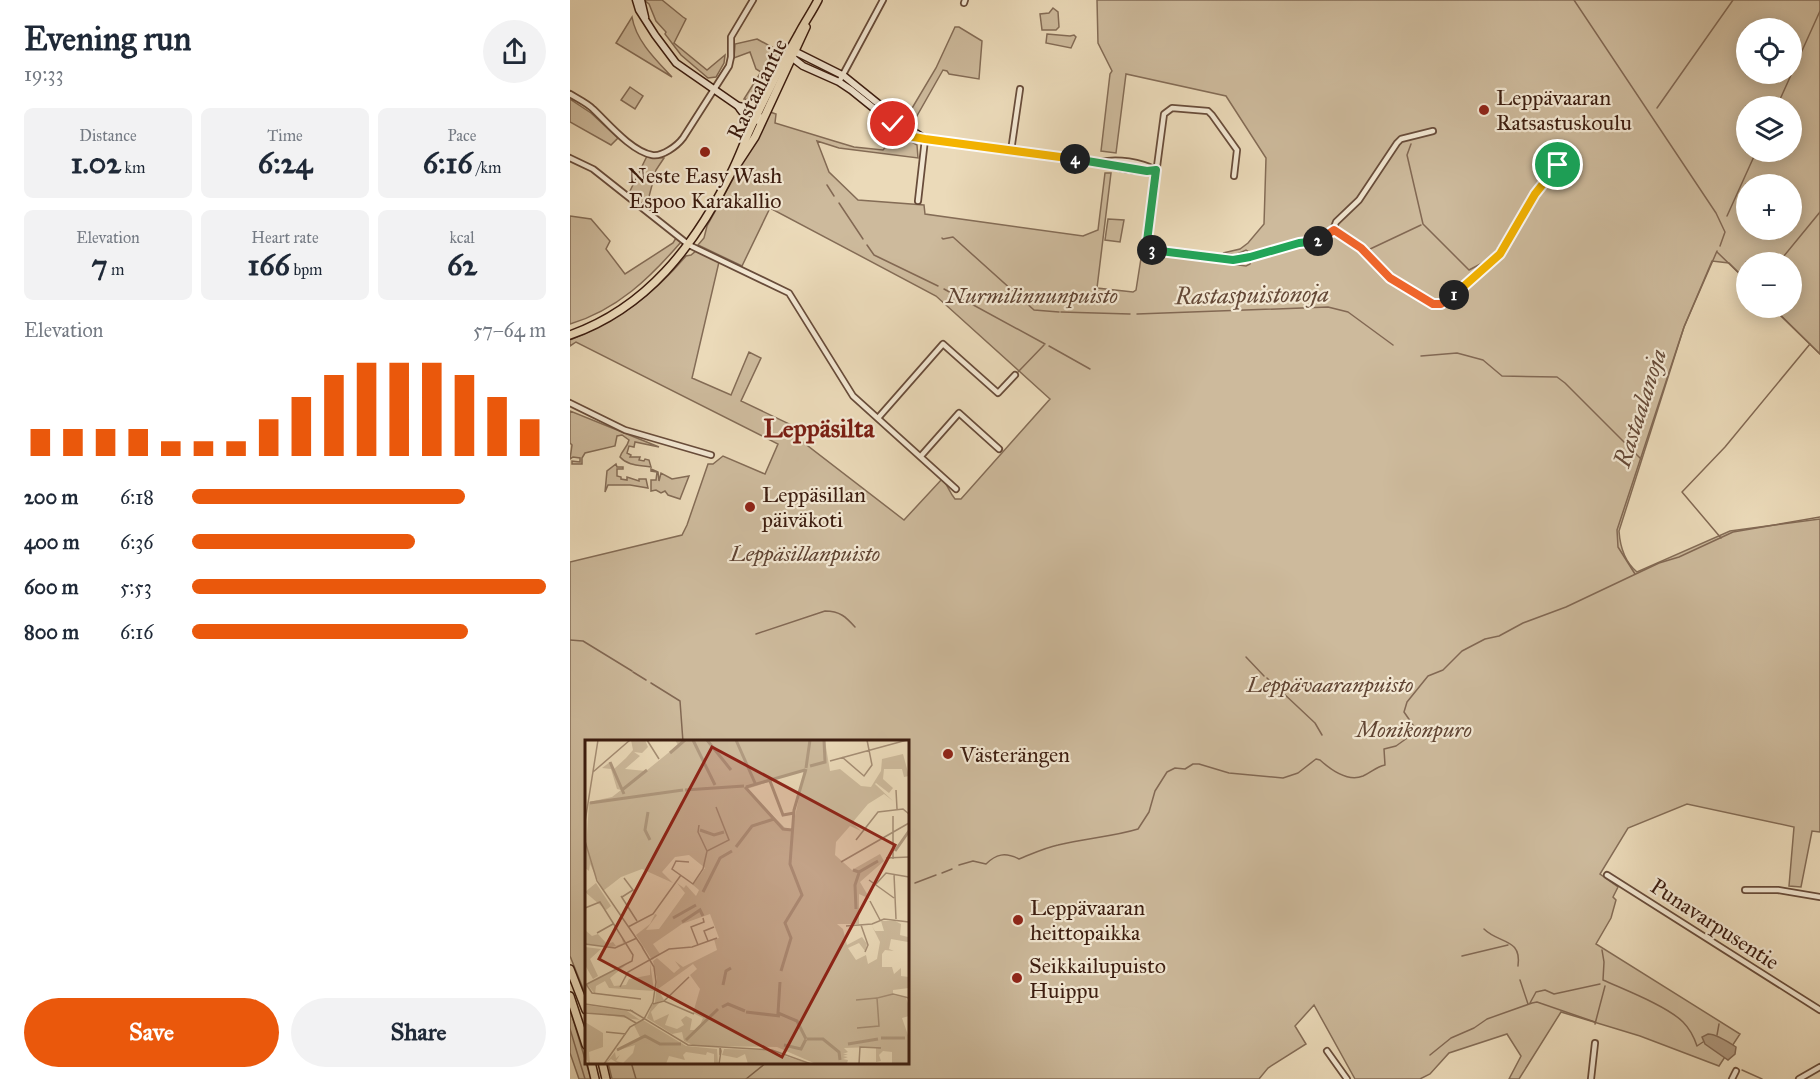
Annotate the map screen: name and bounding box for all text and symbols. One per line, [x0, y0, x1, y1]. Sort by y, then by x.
map controls [1736, 18, 1802, 318]
button: locate [1736, 18, 1802, 84]
text: Evening run [24, 19, 191, 59]
button: share [483, 20, 546, 83]
street label: Rastaalantie [721, 34, 793, 144]
text: 19:33 [24, 62, 64, 86]
place label: Leppävaaran Ratsastuskoulu [1496, 84, 1632, 136]
button: layers [1736, 96, 1802, 162]
pin [867, 98, 918, 149]
marker: Leppävaaran Ratsastuskoulu [1477, 103, 1491, 117]
icon: check [876, 107, 909, 140]
text: Distance [79, 126, 137, 145]
text: Time [267, 126, 303, 145]
text: Pace [447, 126, 477, 145]
pin [1532, 139, 1583, 190]
pin: 4 [1060, 144, 1090, 174]
text: 1.02 [71, 145, 121, 181]
text: 6:24 [258, 145, 312, 181]
text: 6:16 [423, 145, 473, 181]
marker: Neste Easy Wash Espoo Karakallio [698, 145, 712, 159]
icon: arrive [1541, 148, 1574, 181]
text: 4 [1071, 149, 1079, 168]
text: km [121, 158, 145, 177]
text: /km [473, 158, 501, 177]
place label: Neste Easy Wash Espoo Karakallio [628, 162, 782, 214]
button: + [1736, 174, 1802, 240]
pin: 2 [1303, 226, 1333, 256]
text: Elevation [76, 228, 140, 247]
text: Heart rate [251, 228, 319, 247]
text: kcal [449, 228, 475, 247]
text: 2 [1314, 231, 1322, 250]
pin: 3 [1137, 235, 1167, 265]
text: 3 [1149, 240, 1155, 259]
text: 7 [92, 247, 108, 283]
text: 166 [247, 247, 290, 283]
text: 62 [447, 247, 477, 283]
button: − [1736, 252, 1802, 318]
text: m [108, 260, 124, 279]
text: bpm [290, 260, 323, 279]
water label: Rastaspuistonoja [1174, 279, 1329, 311]
pin: 1 [1439, 280, 1469, 310]
park label: Nurmilinnunpuisto [944, 282, 1118, 309]
text: 1 [1451, 285, 1457, 304]
text: Elevation [24, 318, 103, 342]
text: 57–64 m [473, 318, 546, 342]
water label: Rastaalanoja [1606, 345, 1673, 472]
district label: Leppäsilta [764, 412, 875, 444]
place label: Leppäsillan päiväkoti [761, 481, 866, 533]
text: 200 m [24, 485, 78, 509]
text: 6:18 [120, 485, 154, 509]
marker: Leppäsillan päiväkoti [743, 500, 757, 514]
text: 400 m [24, 530, 80, 554]
text: 6:36 [120, 530, 154, 554]
park label: Leppäsillanpuisto [729, 540, 880, 567]
text: 600 m [24, 575, 79, 599]
text: 5:53 [120, 575, 152, 599]
text: 800 m [24, 620, 79, 644]
text: 6:16 [120, 620, 153, 644]
park label: Leppävaaranpuisto [1246, 671, 1413, 698]
park label: Monikonpuro [1354, 716, 1472, 743]
inset map [585, 740, 909, 1064]
place label: Västerängen [959, 741, 1070, 768]
marker: Västerängen [941, 747, 955, 761]
street label: Punavarpusentie [1646, 872, 1784, 976]
place label: Leppävaaran heittopaikka [1030, 894, 1145, 946]
marker: Leppävaaran heittopaikka [1011, 913, 1025, 927]
place label: Seikkailupuisto Huippu [1029, 952, 1166, 1004]
marker: Seikkailupuisto Huippu [1010, 971, 1024, 985]
button: Save [24, 998, 279, 1067]
button: Share [291, 998, 546, 1067]

